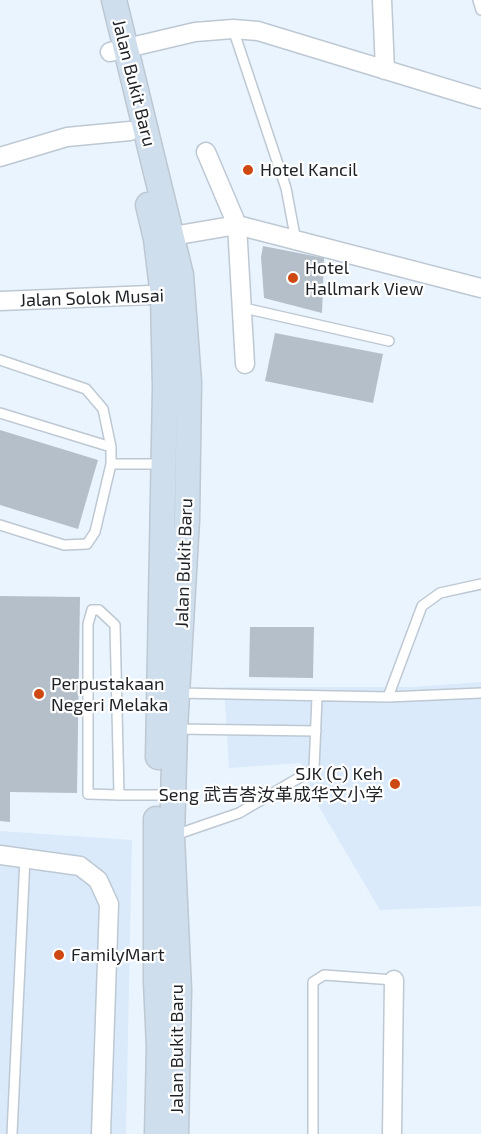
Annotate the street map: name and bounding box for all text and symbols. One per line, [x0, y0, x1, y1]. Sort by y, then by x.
street label: Jalan Bukit Baru [108, 17, 160, 149]
place label: Hotel Kancil [260, 159, 358, 181]
marker: Hotel Kancil [241, 163, 255, 177]
place label: Hotel Hallmark View [305, 257, 424, 300]
marker: Hotel Hallmark View [286, 271, 300, 285]
street label: Jalan Solok Musai [20, 285, 164, 311]
street label: Jalan Bukit Baru [171, 498, 197, 628]
place label: Perpustakaan Negeri Melaka [51, 673, 168, 716]
marker: Perpustakaan Negeri Melaka [32, 687, 46, 701]
place label: SJK (C) Keh Seng 武吉峇汝革成华文小学 [159, 763, 383, 806]
marker: SJK (C) Keh Seng 武吉峇汝革成华文小学 [388, 777, 402, 791]
place label: FamilyMart [71, 944, 165, 966]
marker: FamilyMart [52, 948, 66, 962]
street label: Jalan Bukit Baru [166, 984, 188, 1114]

